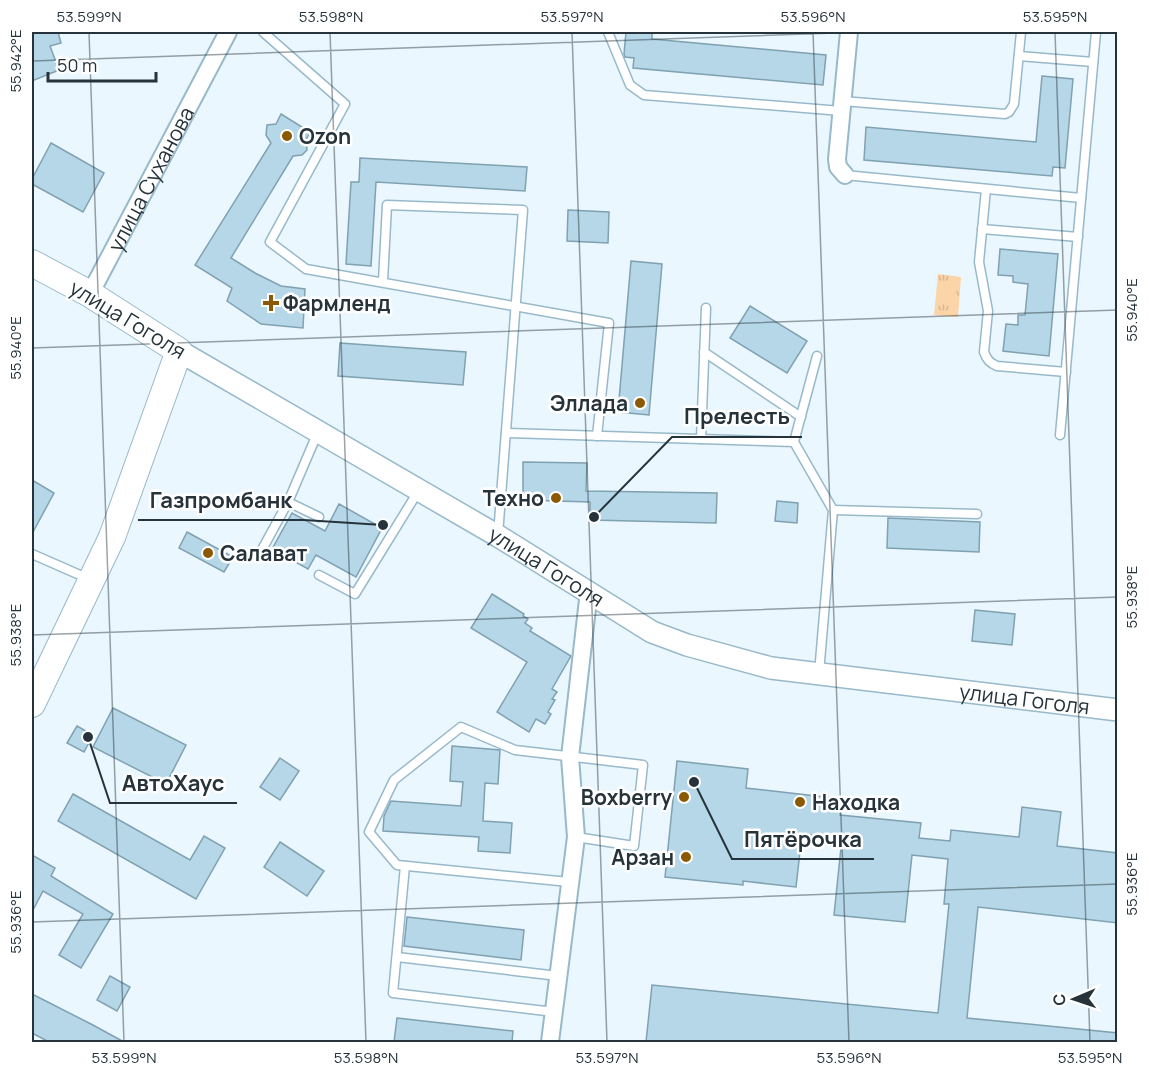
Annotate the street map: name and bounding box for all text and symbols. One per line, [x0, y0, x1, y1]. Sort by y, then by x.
text: 53.599°N [56, 6, 122, 27]
text: 53.598°N [299, 6, 363, 27]
text: 53.597°N [540, 6, 604, 27]
text: 53.596°N [780, 6, 846, 27]
text: 53.595°N [1023, 6, 1087, 27]
text: 55.942°E [5, 29, 26, 93]
scale bar [48, 45, 156, 83]
text: 50 m [57, 53, 97, 77]
street label: улица Суханова [101, 102, 200, 256]
place label: Ozon [299, 122, 351, 150]
marker: Ozon [280, 129, 294, 143]
street label: улица Гоголя [65, 273, 191, 365]
text: 55.940°E [1121, 278, 1142, 342]
place label: Фармленд [283, 289, 390, 317]
marker: Фармленд [264, 296, 278, 310]
text: 55.940°E [5, 316, 26, 380]
place label: Эллада [550, 389, 628, 417]
marker: Эллада [633, 396, 647, 410]
callout: Прелесть [672, 397, 802, 437]
text: Прелесть [684, 401, 790, 431]
callout: Газпромбанк [138, 480, 304, 520]
place label: Техно [483, 484, 544, 512]
text: Газпромбанк [150, 485, 293, 515]
marker: Техно [549, 491, 563, 505]
street label: улица Гоголя [484, 520, 610, 613]
place label: Салават [220, 539, 307, 567]
marker: Салават [201, 546, 215, 560]
text: 55.938°E [1121, 566, 1142, 628]
text: 55.938°E [5, 604, 26, 666]
street label: улица Гоголя [958, 677, 1091, 720]
callout: АвтоХаус [110, 763, 237, 803]
text: АвтоХаус [122, 768, 224, 798]
place label: Boxberry [581, 783, 672, 811]
place label: Находка [812, 788, 900, 816]
marker: Boxberry [677, 790, 691, 804]
marker: Находка [793, 795, 807, 809]
callout: Пятёрочка [732, 819, 874, 859]
text: Пятёрочка [744, 824, 862, 854]
place label: Арзан [611, 843, 674, 871]
marker: Арзан [679, 850, 693, 864]
text: 55.936°E [1121, 852, 1142, 916]
text: 55.936°E [5, 890, 26, 954]
north arrow [1044, 969, 1104, 1029]
text: С [1048, 993, 1070, 1006]
text: 53.599°N [91, 1047, 157, 1068]
text: 53.598°N [334, 1047, 398, 1068]
text: 53.597°N [575, 1047, 639, 1068]
text: 53.596°N [816, 1047, 882, 1068]
text: 53.595°N [1058, 1047, 1122, 1068]

